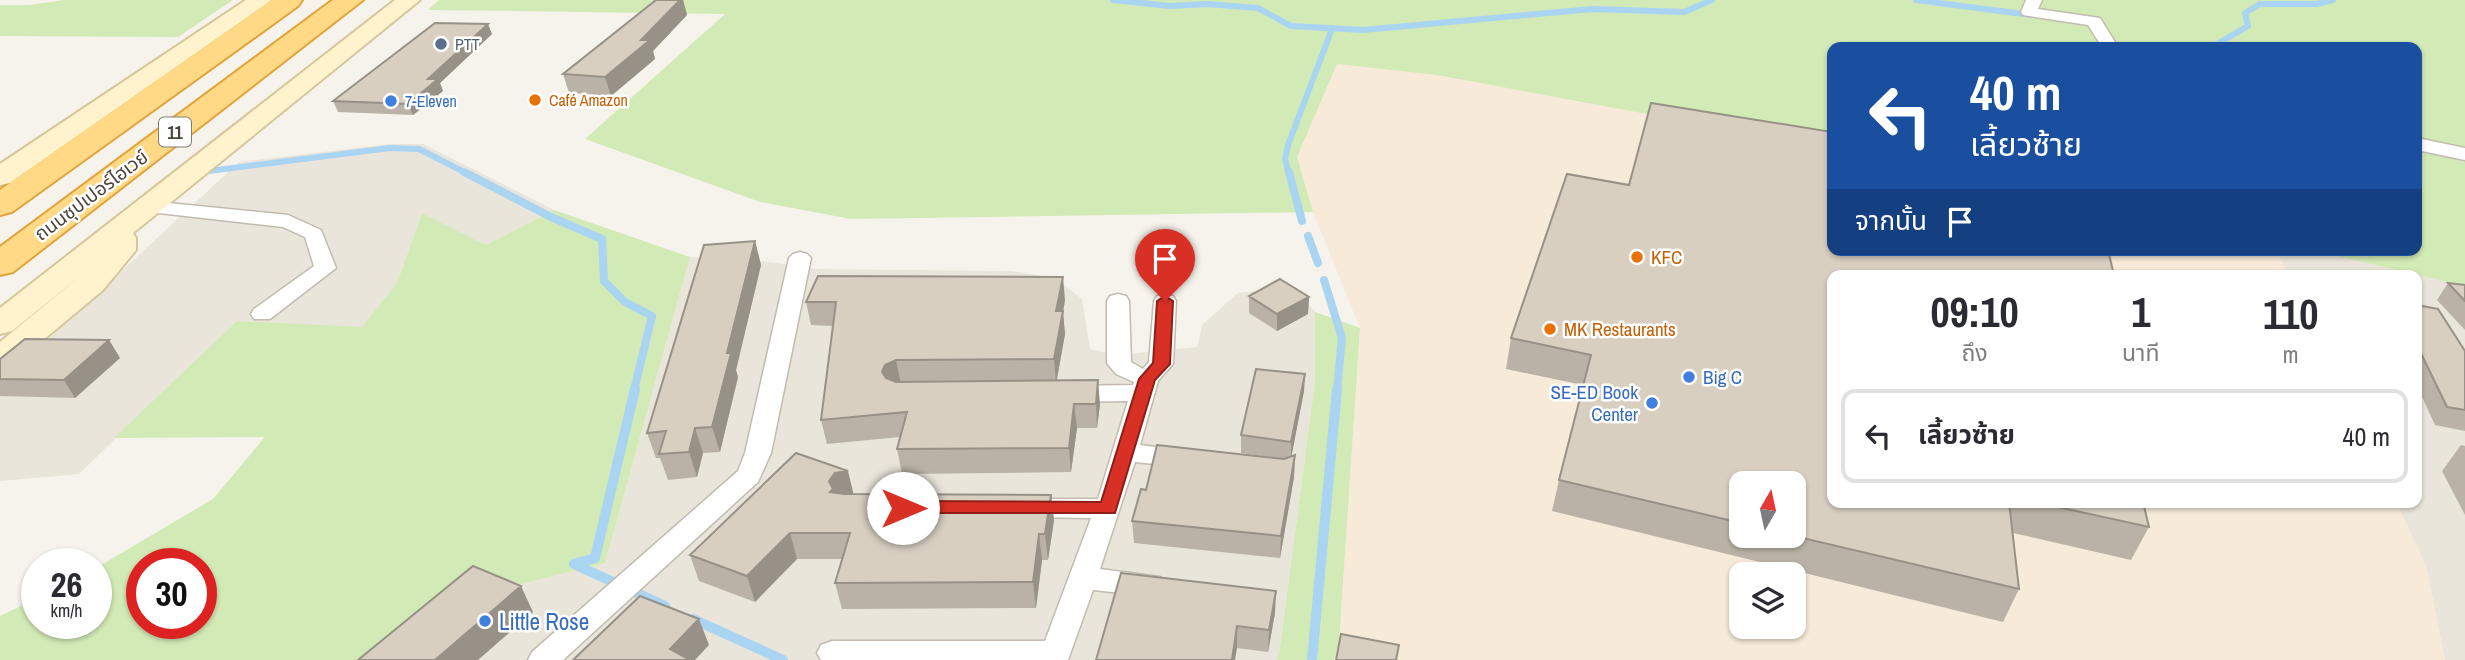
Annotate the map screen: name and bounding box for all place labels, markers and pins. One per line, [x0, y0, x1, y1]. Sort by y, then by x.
place label: PTT [455, 33, 480, 55]
marker: PTT [433, 36, 449, 52]
place label: Café Amazon [549, 89, 628, 111]
place label: 7-Eleven [405, 90, 457, 112]
marker: Café Amazon [527, 92, 543, 108]
marker: 7-Eleven [383, 93, 399, 109]
pin [1135, 229, 1195, 301]
place label: KFC [1651, 244, 1682, 270]
marker: KFC [1629, 249, 1645, 265]
place label: MK Restaurants [1564, 316, 1676, 342]
marker: MK Restaurants [1542, 321, 1558, 337]
place label: Big C [1703, 364, 1742, 390]
marker: Big C [1681, 369, 1697, 385]
place label: SE-ED Book Center [1551, 379, 1639, 427]
marker: SE-ED Book Center [1644, 395, 1660, 411]
place label: Little Rose [499, 606, 589, 637]
marker: Little Rose [477, 613, 493, 629]

